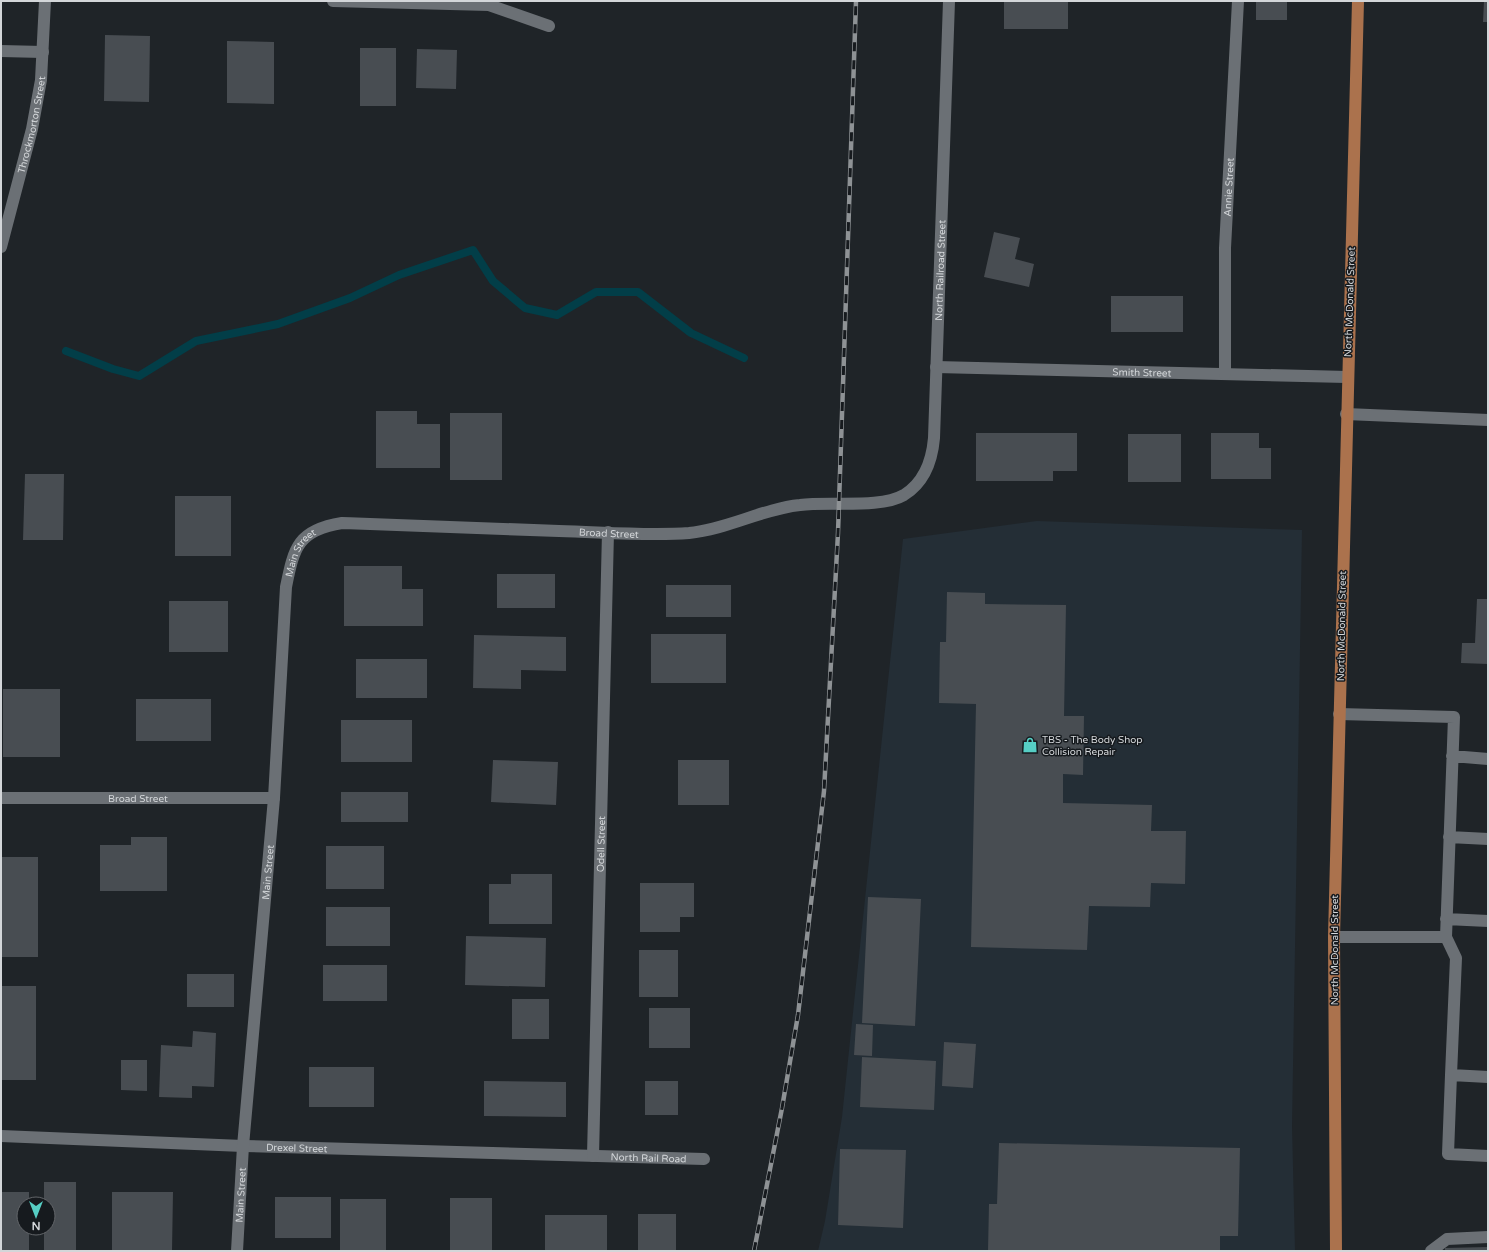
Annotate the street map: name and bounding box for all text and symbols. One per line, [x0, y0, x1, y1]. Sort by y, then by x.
street label: Throckmorton Street [16, 76, 48, 175]
street label: Annie Street [1222, 157, 1237, 217]
street label: North Railroad Street [933, 219, 948, 321]
street label: North McDonald Street [1342, 247, 1358, 357]
street label: Smith Street [1112, 366, 1172, 380]
street label: Main Street [283, 526, 318, 578]
street label: Broad Street [579, 527, 639, 541]
street label: North McDonald Street [1335, 571, 1349, 681]
place label: TBS - The Body Shop Collision Repair [1042, 734, 1143, 758]
shop icon: TBS - The Body Shop Collision Repair [1021, 736, 1039, 754]
street label: Broad Street [108, 793, 168, 805]
street label: Odell Street [595, 816, 608, 872]
street label: Main Street [260, 844, 277, 900]
street label: North McDonald Street [1329, 895, 1341, 1005]
street label: Drexel Street [266, 1142, 328, 1155]
street label: North Rail Road [611, 1151, 687, 1166]
street label: Main Street [234, 1167, 249, 1223]
north arrow [16, 1196, 56, 1236]
text: N [32, 1219, 40, 1232]

